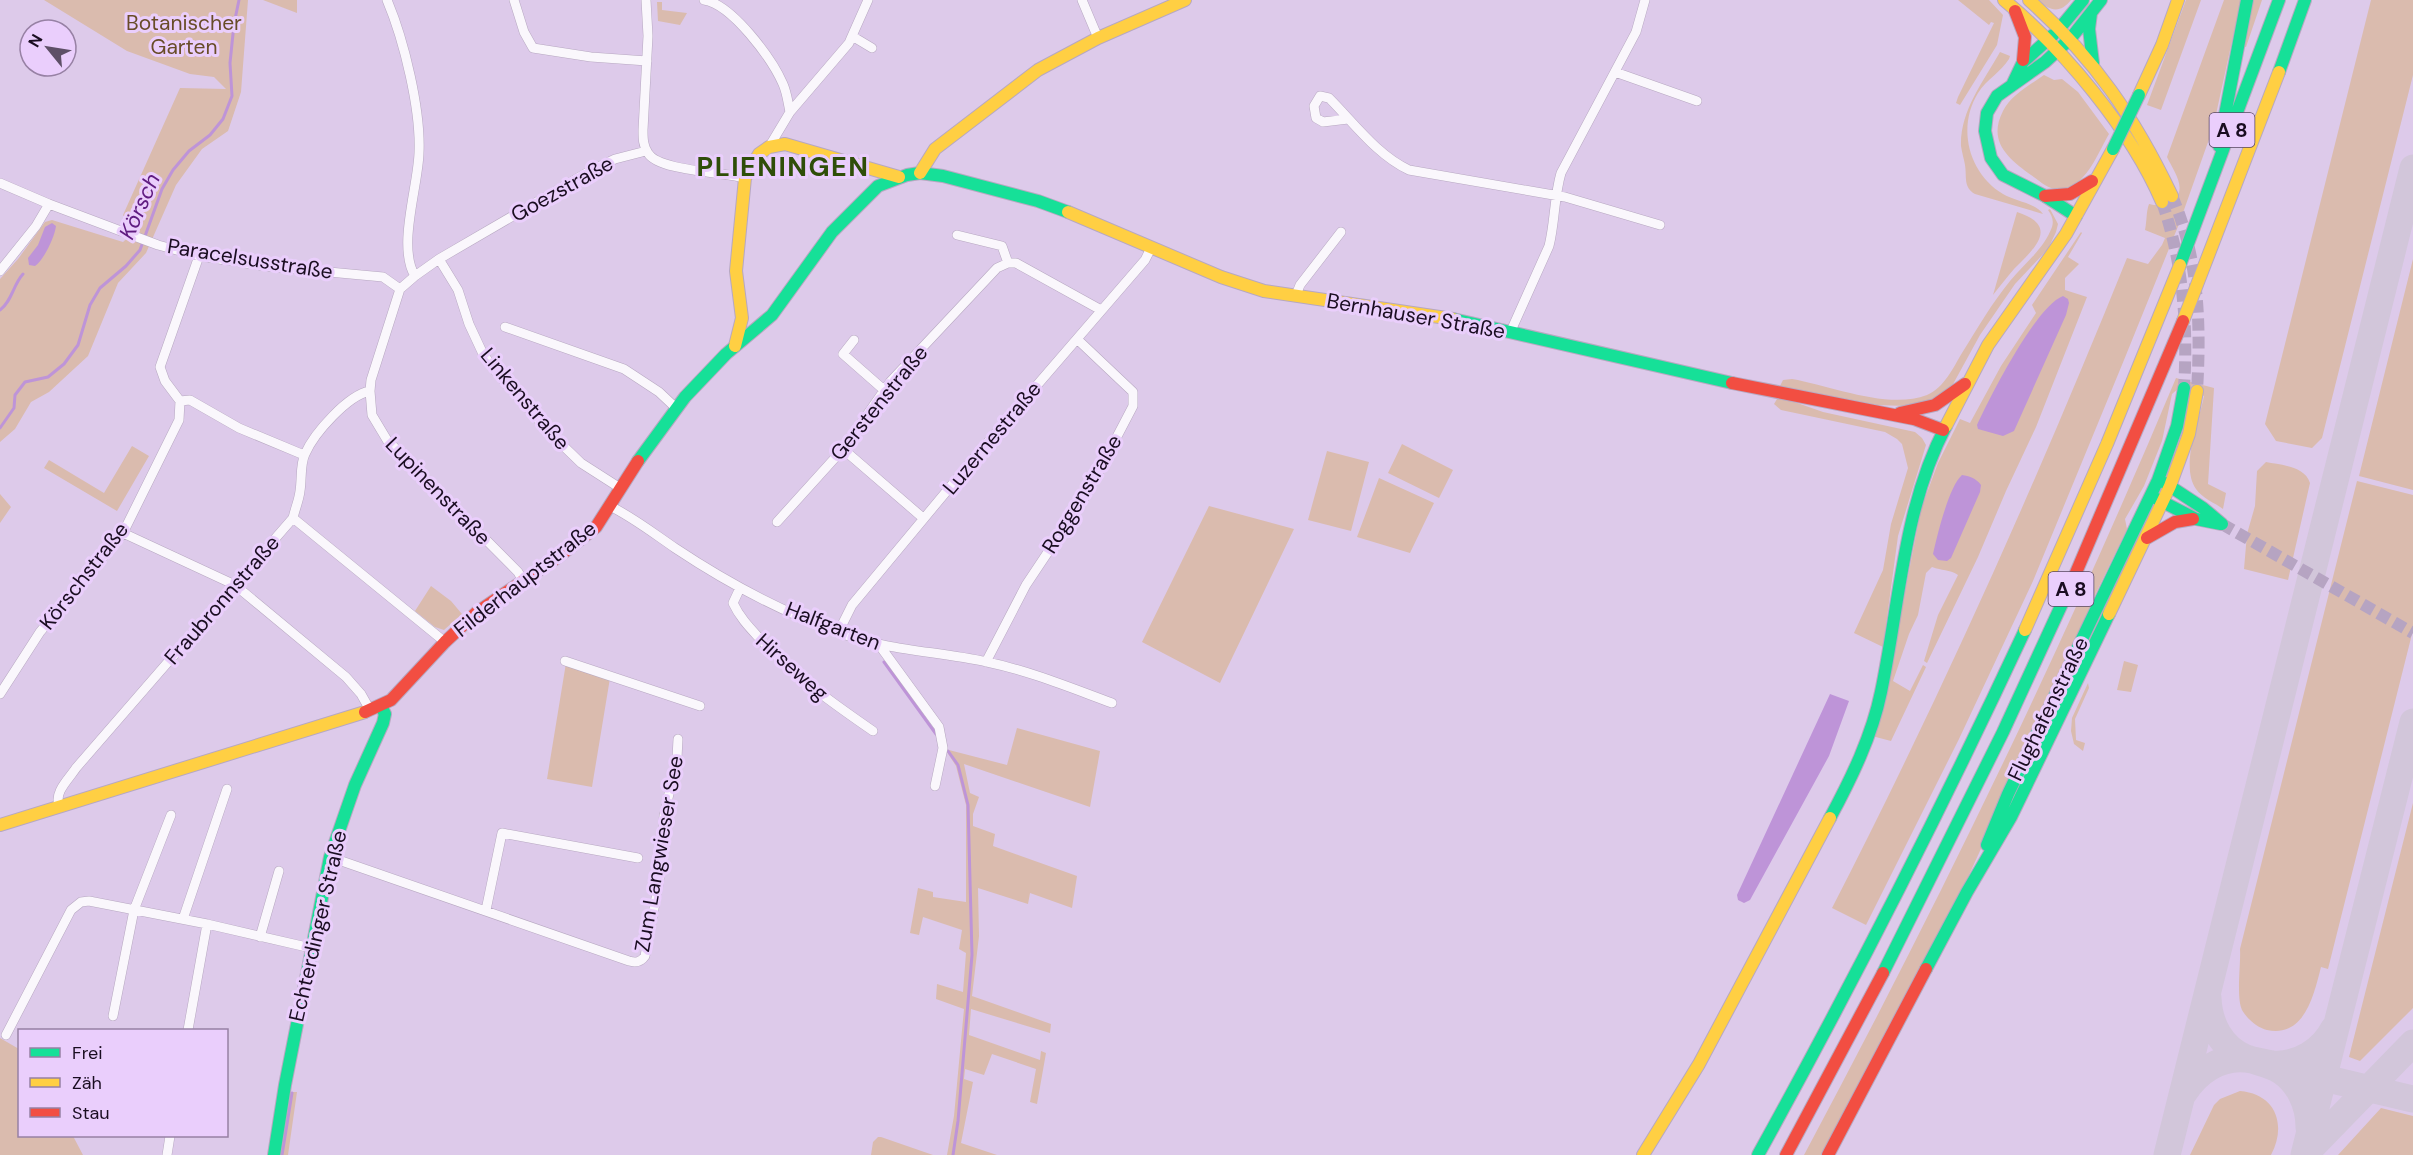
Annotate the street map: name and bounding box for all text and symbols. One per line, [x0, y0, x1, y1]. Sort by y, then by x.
park label: Botanischer Garten [126, 9, 242, 61]
north arrow [18, 18, 78, 78]
text: N [23, 30, 47, 51]
road number: A 8 [2210, 113, 2254, 147]
street label: Goezstraße [506, 149, 618, 229]
district label: PLIENINGEN [697, 149, 869, 184]
water label: Körsch [112, 169, 167, 244]
street label: Paracelsusstraße [165, 232, 335, 286]
street label: Bernhauser Straße [1324, 287, 1508, 346]
street label: Gerstenstraße [824, 339, 934, 466]
street label: Linkenstraße [474, 342, 576, 456]
street label: Luzernestraße [936, 376, 1048, 500]
street label: Roggenstraße [1036, 429, 1129, 559]
street label: Lupinenstraße [379, 431, 497, 551]
street label: Filderhauptstraße [448, 515, 602, 643]
street label: Körschstraße [33, 516, 135, 636]
street label: Fraubronnstraße [158, 529, 286, 671]
road number: A 8 [2048, 572, 2094, 606]
street label: Halfgarten [782, 595, 884, 657]
street label: Hirseweg [750, 627, 834, 707]
street label: Flughafenstraße [2001, 632, 2095, 786]
street label: Zum Langwieser See [628, 754, 690, 954]
street label: Echterdinger Straße [282, 828, 354, 1024]
legend [18, 1029, 228, 1137]
text: Frei [72, 1041, 103, 1065]
text: Zäh [72, 1071, 102, 1095]
text: Stau [72, 1101, 110, 1125]

